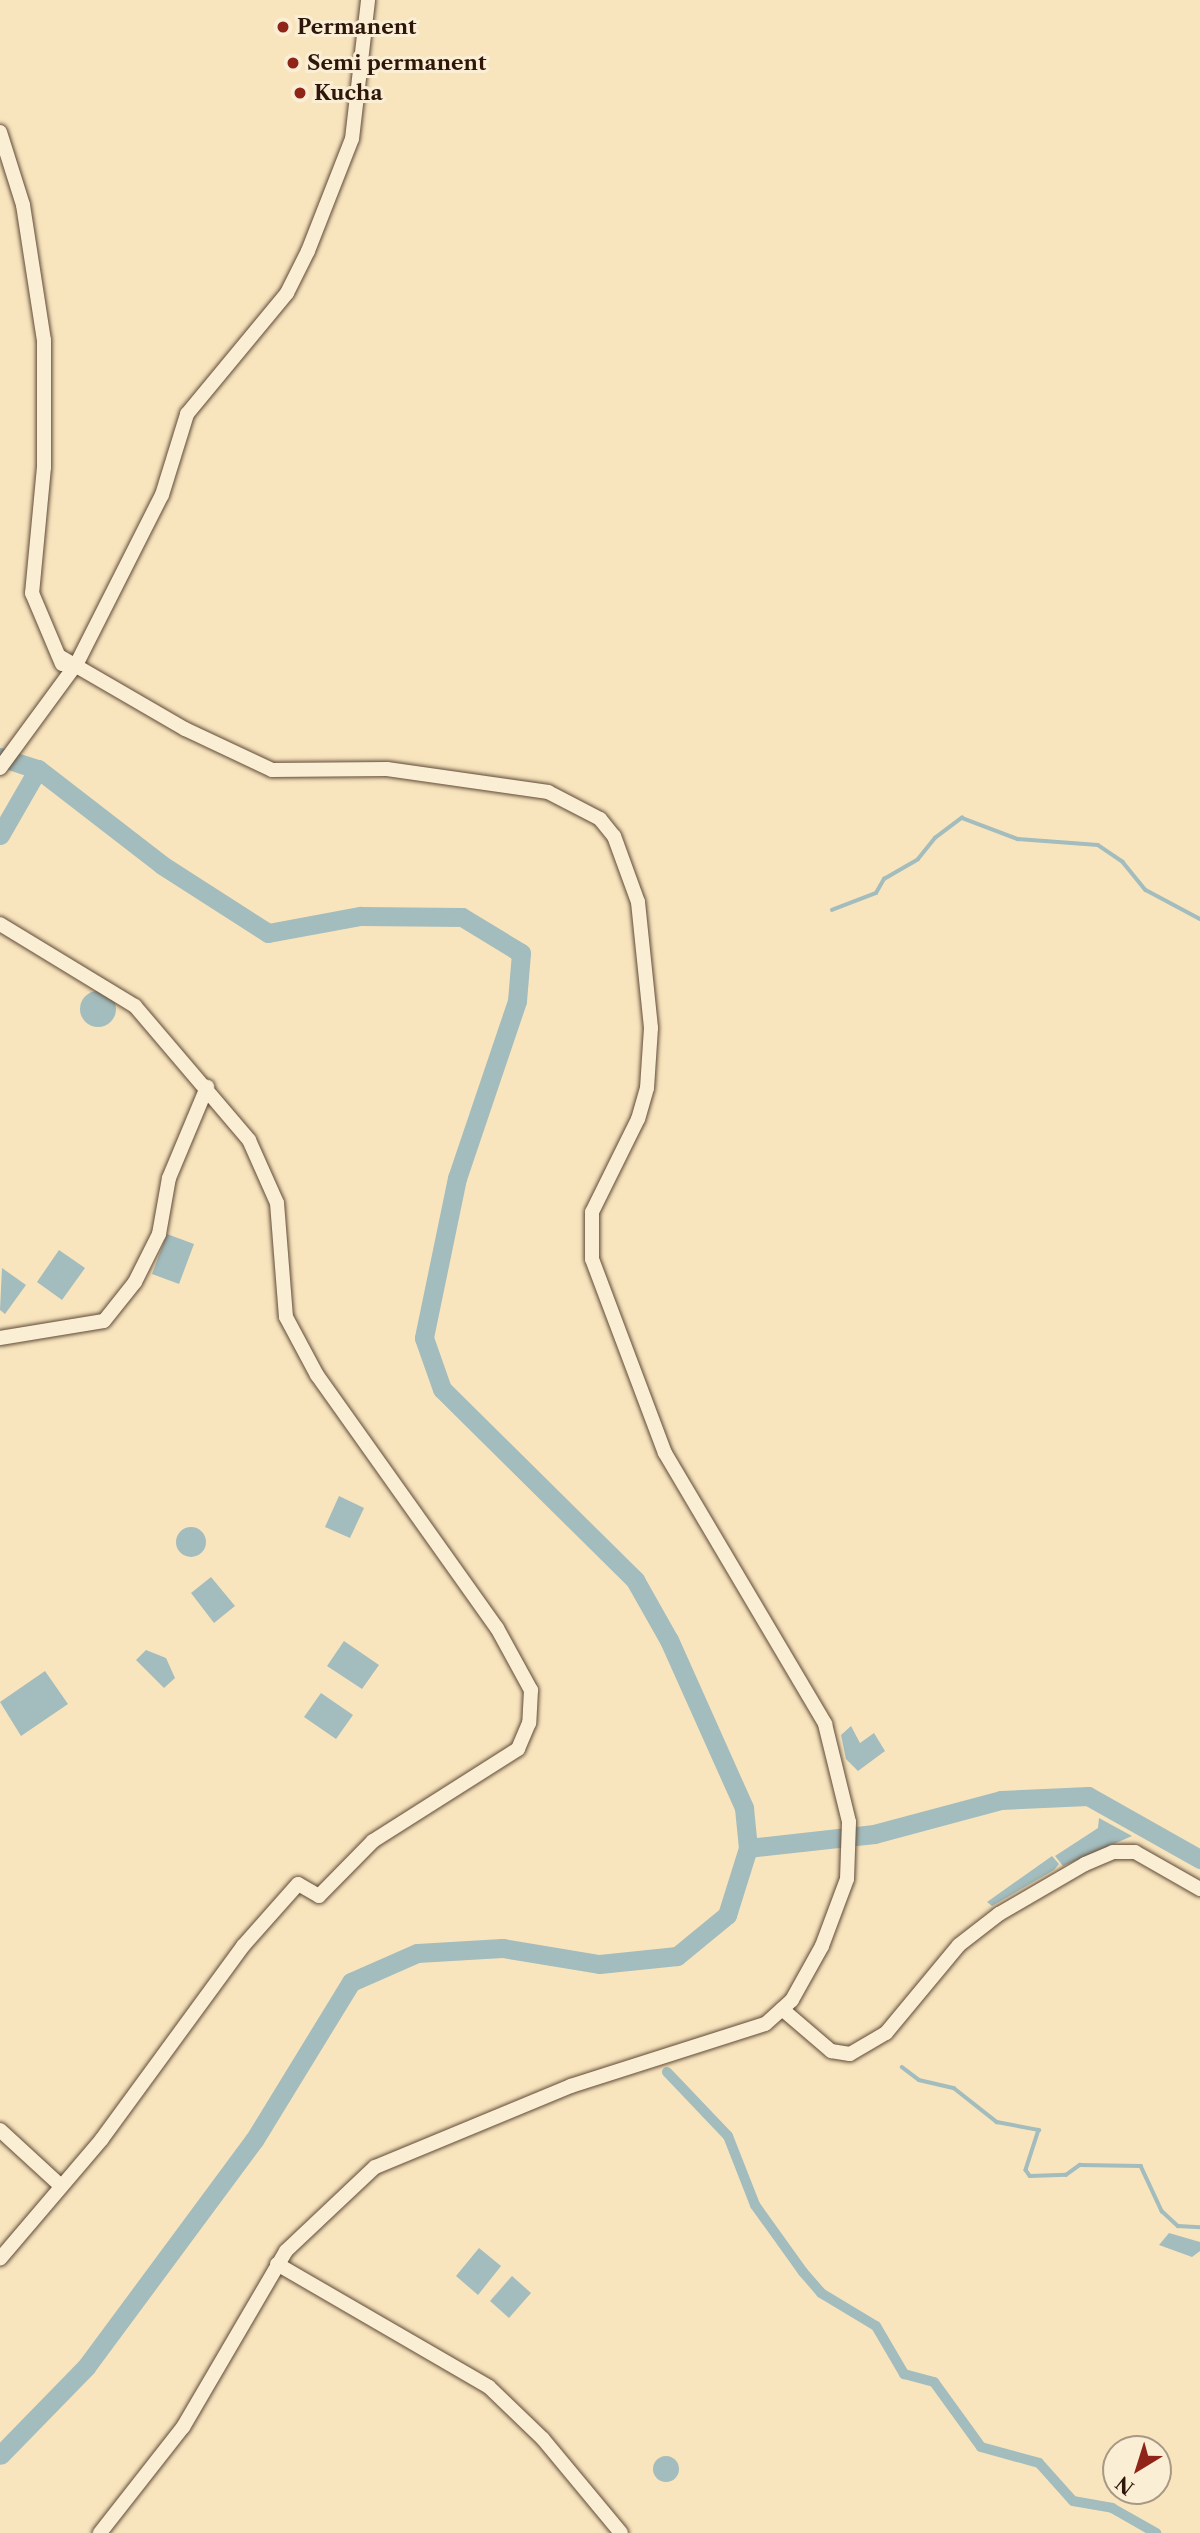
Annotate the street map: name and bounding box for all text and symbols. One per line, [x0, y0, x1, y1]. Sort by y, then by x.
place label: Permanent [297, 14, 416, 40]
marker: Permanent [275, 19, 291, 35]
place label: Semi permanent [307, 50, 486, 76]
marker: Semi permanent [285, 55, 301, 71]
place label: Kucha [314, 80, 383, 106]
marker: Kucha [292, 85, 308, 101]
north arrow [1102, 2435, 1172, 2505]
text: N [1111, 2471, 1139, 2500]

